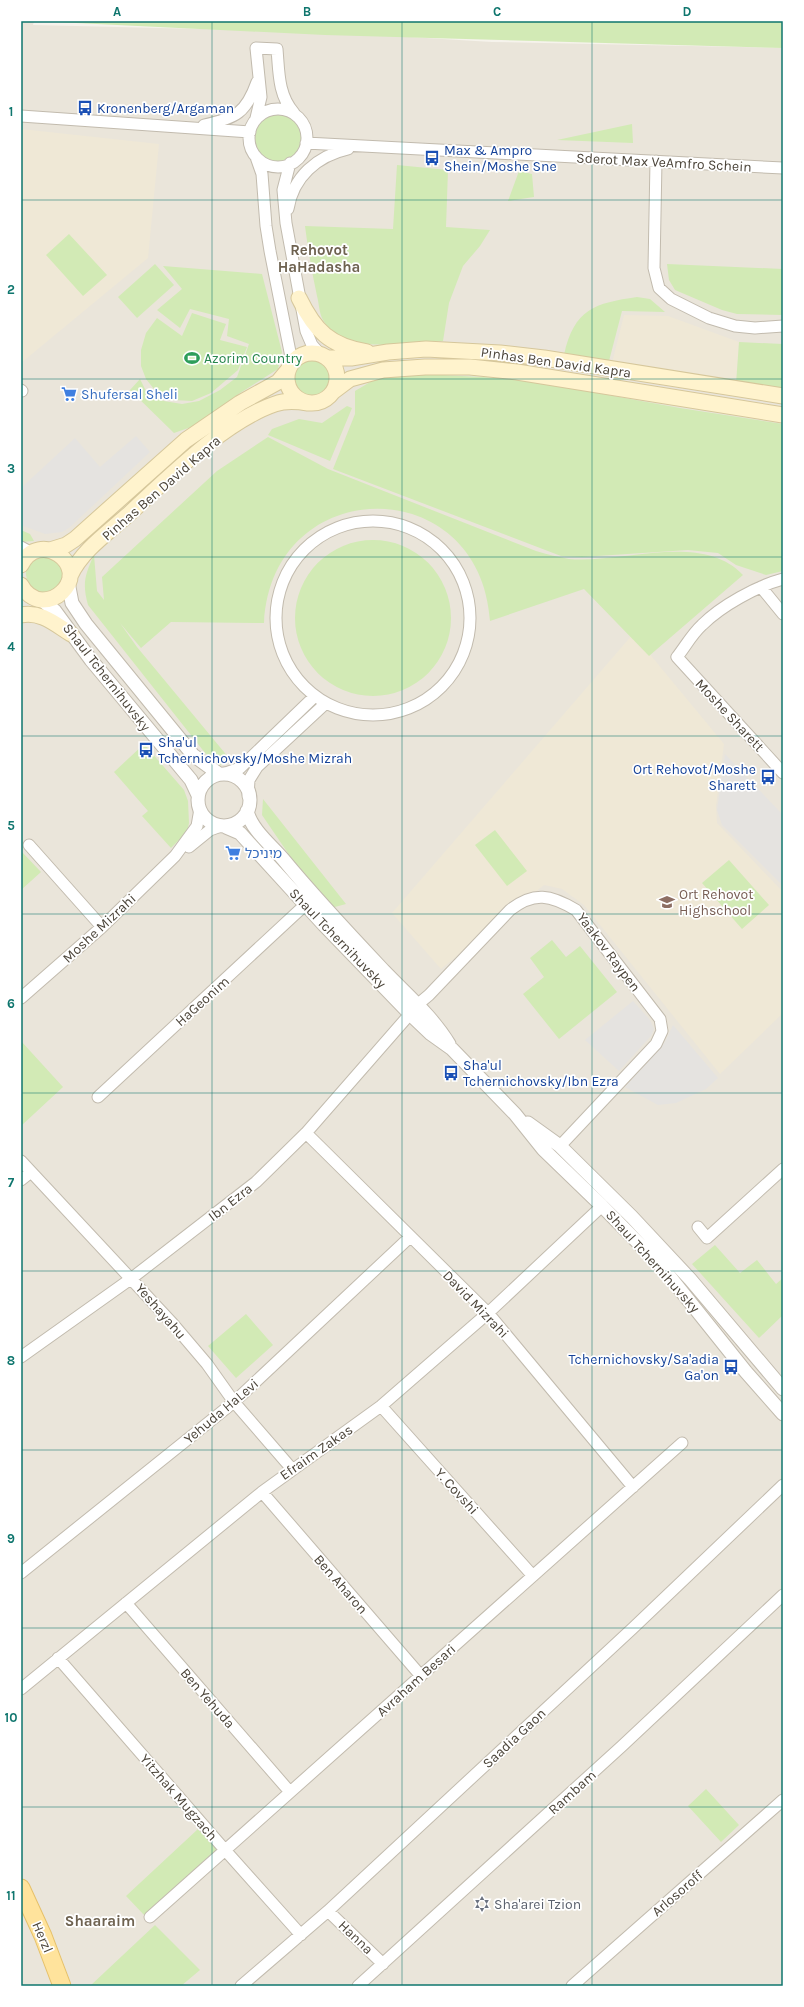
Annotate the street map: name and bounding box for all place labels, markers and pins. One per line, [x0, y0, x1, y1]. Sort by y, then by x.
bus stop icon: Kronenberg/Argaman [76, 99, 94, 117]
place label: Kronenberg/Argaman [97, 100, 234, 117]
place label: Max & Ampro Shein/Moshe Sne [444, 142, 557, 175]
bus stop icon: Max & Ampro Shein/Moshe Sne [423, 149, 441, 167]
sports icon: Azorim Country [183, 349, 201, 367]
place label: Azorim Country [204, 350, 302, 367]
supermarket icon: Shufersal Sheli [60, 385, 78, 403]
place label: Shufersal Sheli [81, 386, 178, 403]
place label: Sha'ul Tchernichovsky/Moshe Mizrah [158, 734, 352, 767]
bus stop icon: Sha'ul Tchernichovsky/Moshe Mizrah [137, 741, 155, 759]
place label: Ort Rehovot/Moshe Sharett [633, 761, 756, 794]
bus stop icon: Ort Rehovot/Moshe Sharett [759, 768, 777, 786]
supermarket icon: מיניכל [224, 844, 242, 862]
place label: מיניכל [245, 845, 282, 862]
place label: Ort Rehovot Highschool [679, 886, 754, 919]
school or university icon: Ort Rehovot Highschool [658, 893, 676, 911]
place label: Sha'ul Tchernichovsky/Ibn Ezra [463, 1057, 619, 1090]
bus stop icon: Sha'ul Tchernichovsky/Ibn Ezra [442, 1064, 460, 1082]
place label: Tchernichovsky/Sa'adia Ga'on [569, 1351, 719, 1384]
bus stop icon: Tchernichovsky/Sa'adia Ga'on [722, 1358, 740, 1376]
synagogue icon: Sha'arei Tzion [473, 1895, 491, 1913]
place label: Sha'arei Tzion [494, 1896, 581, 1913]

